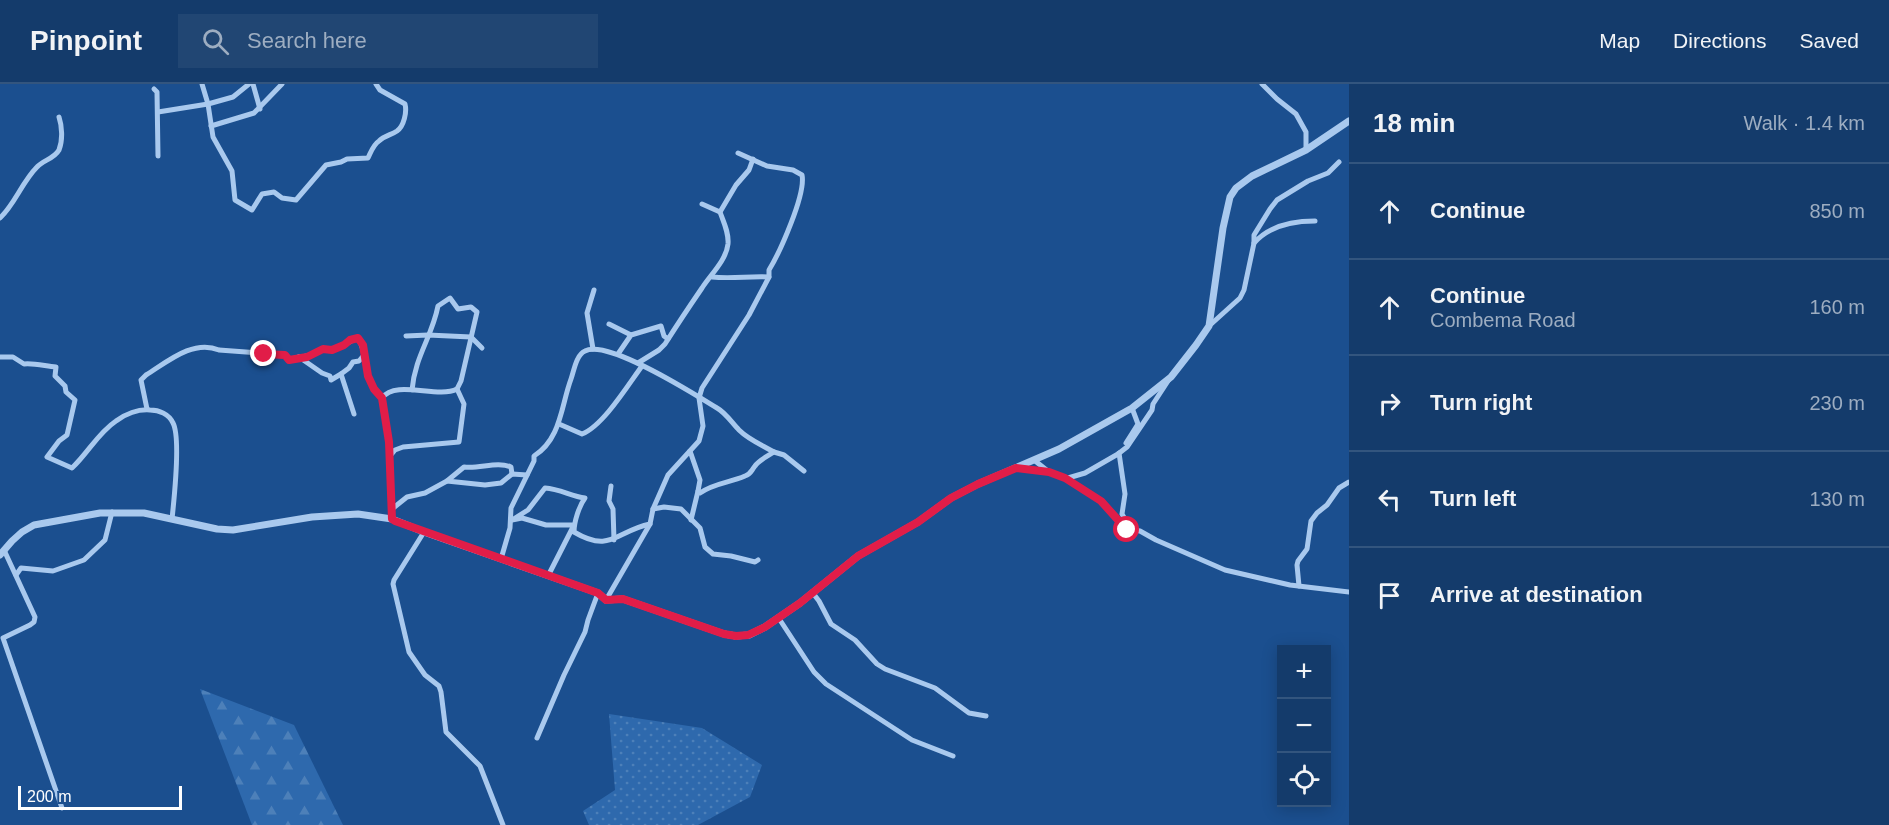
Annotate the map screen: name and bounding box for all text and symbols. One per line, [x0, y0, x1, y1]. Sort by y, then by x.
search box [178, 14, 598, 68]
text: Pinpoint [30, 25, 142, 56]
icon: search [199, 25, 232, 58]
text: Search here [247, 28, 367, 53]
text: Map [1599, 29, 1640, 52]
text: Directions [1673, 29, 1766, 52]
text: Saved [1799, 29, 1859, 52]
text: 18 min [1373, 108, 1455, 138]
text: Walk · 1.4 km [1744, 112, 1865, 134]
icon: ahead [1373, 195, 1406, 228]
text: Continue [1430, 198, 1525, 223]
text: 850 m [1809, 200, 1865, 222]
text: Continue [1430, 283, 1525, 308]
icon: ahead [1373, 291, 1406, 324]
text: 160 m [1809, 296, 1865, 318]
text: Combema Road [1430, 309, 1576, 331]
route end [250, 340, 276, 366]
icon: right [1373, 387, 1406, 420]
text: Turn right [1430, 390, 1532, 415]
text: 230 m [1809, 392, 1865, 414]
icon: left [1373, 483, 1406, 516]
text: Turn left [1430, 486, 1516, 511]
text: 130 m [1809, 488, 1865, 510]
route start [1113, 516, 1139, 542]
icon: arrive [1373, 579, 1406, 612]
text: Arrive at destination [1430, 582, 1643, 607]
map controls [1277, 645, 1331, 807]
button: + [1277, 645, 1331, 699]
button: − [1277, 699, 1331, 753]
button: locate [1277, 753, 1331, 807]
scale bar [18, 783, 182, 810]
text: 200 m [27, 788, 71, 805]

